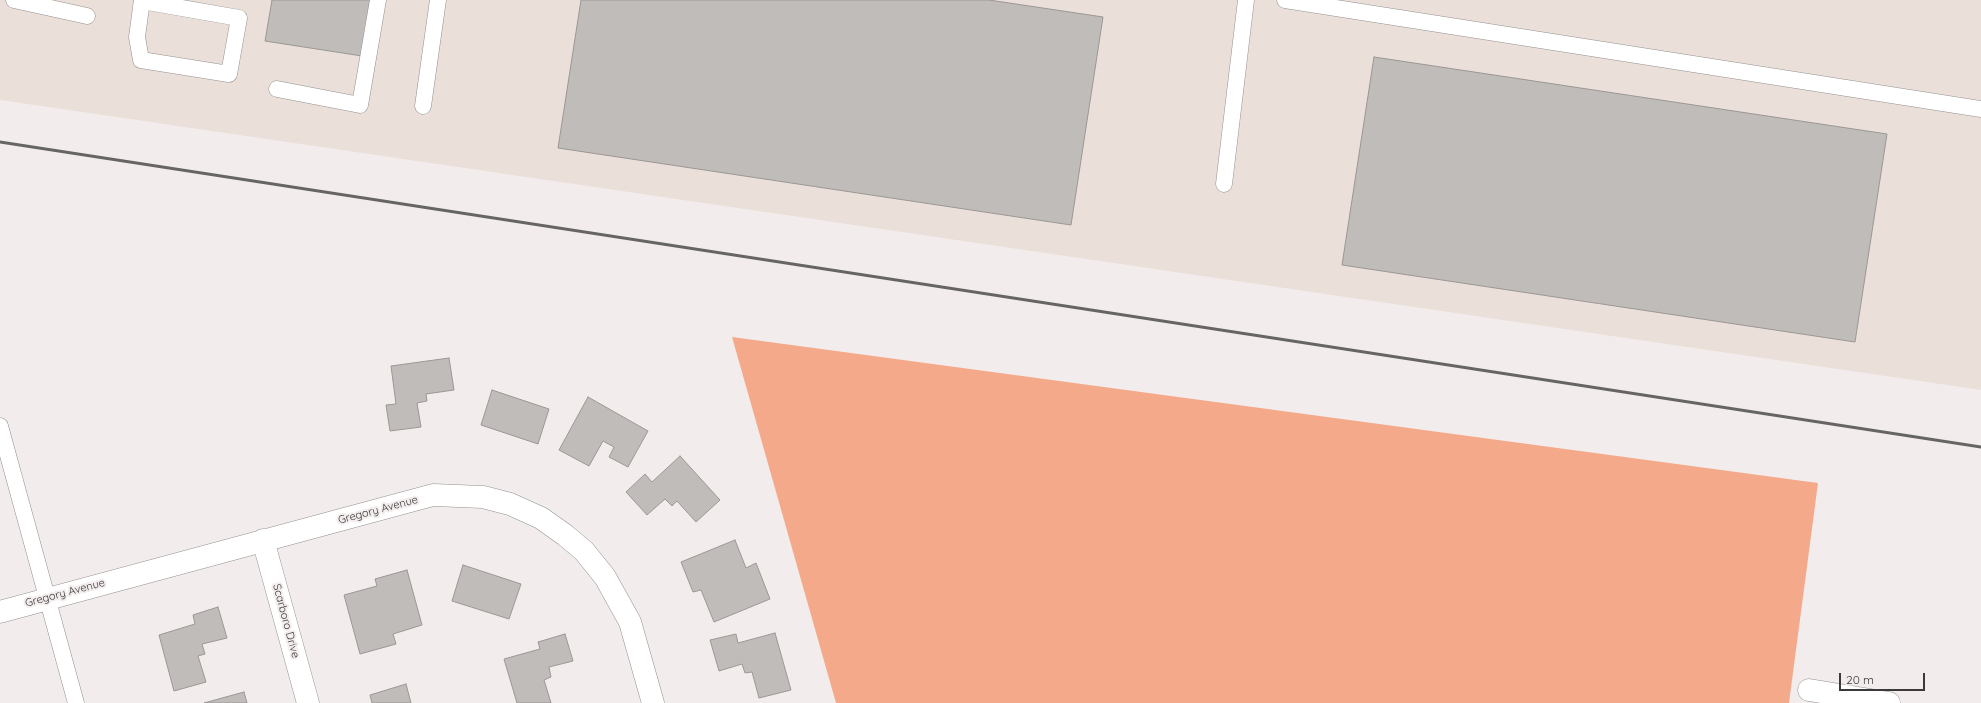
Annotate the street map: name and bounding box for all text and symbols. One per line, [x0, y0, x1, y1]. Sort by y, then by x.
street label: Gregory Avenue [337, 493, 419, 527]
street label: Gregory Avenue [24, 576, 106, 610]
street label: Scarboro Drive [270, 582, 302, 660]
scale bar [1841, 665, 1927, 691]
text: 20 m [1846, 672, 1874, 687]

